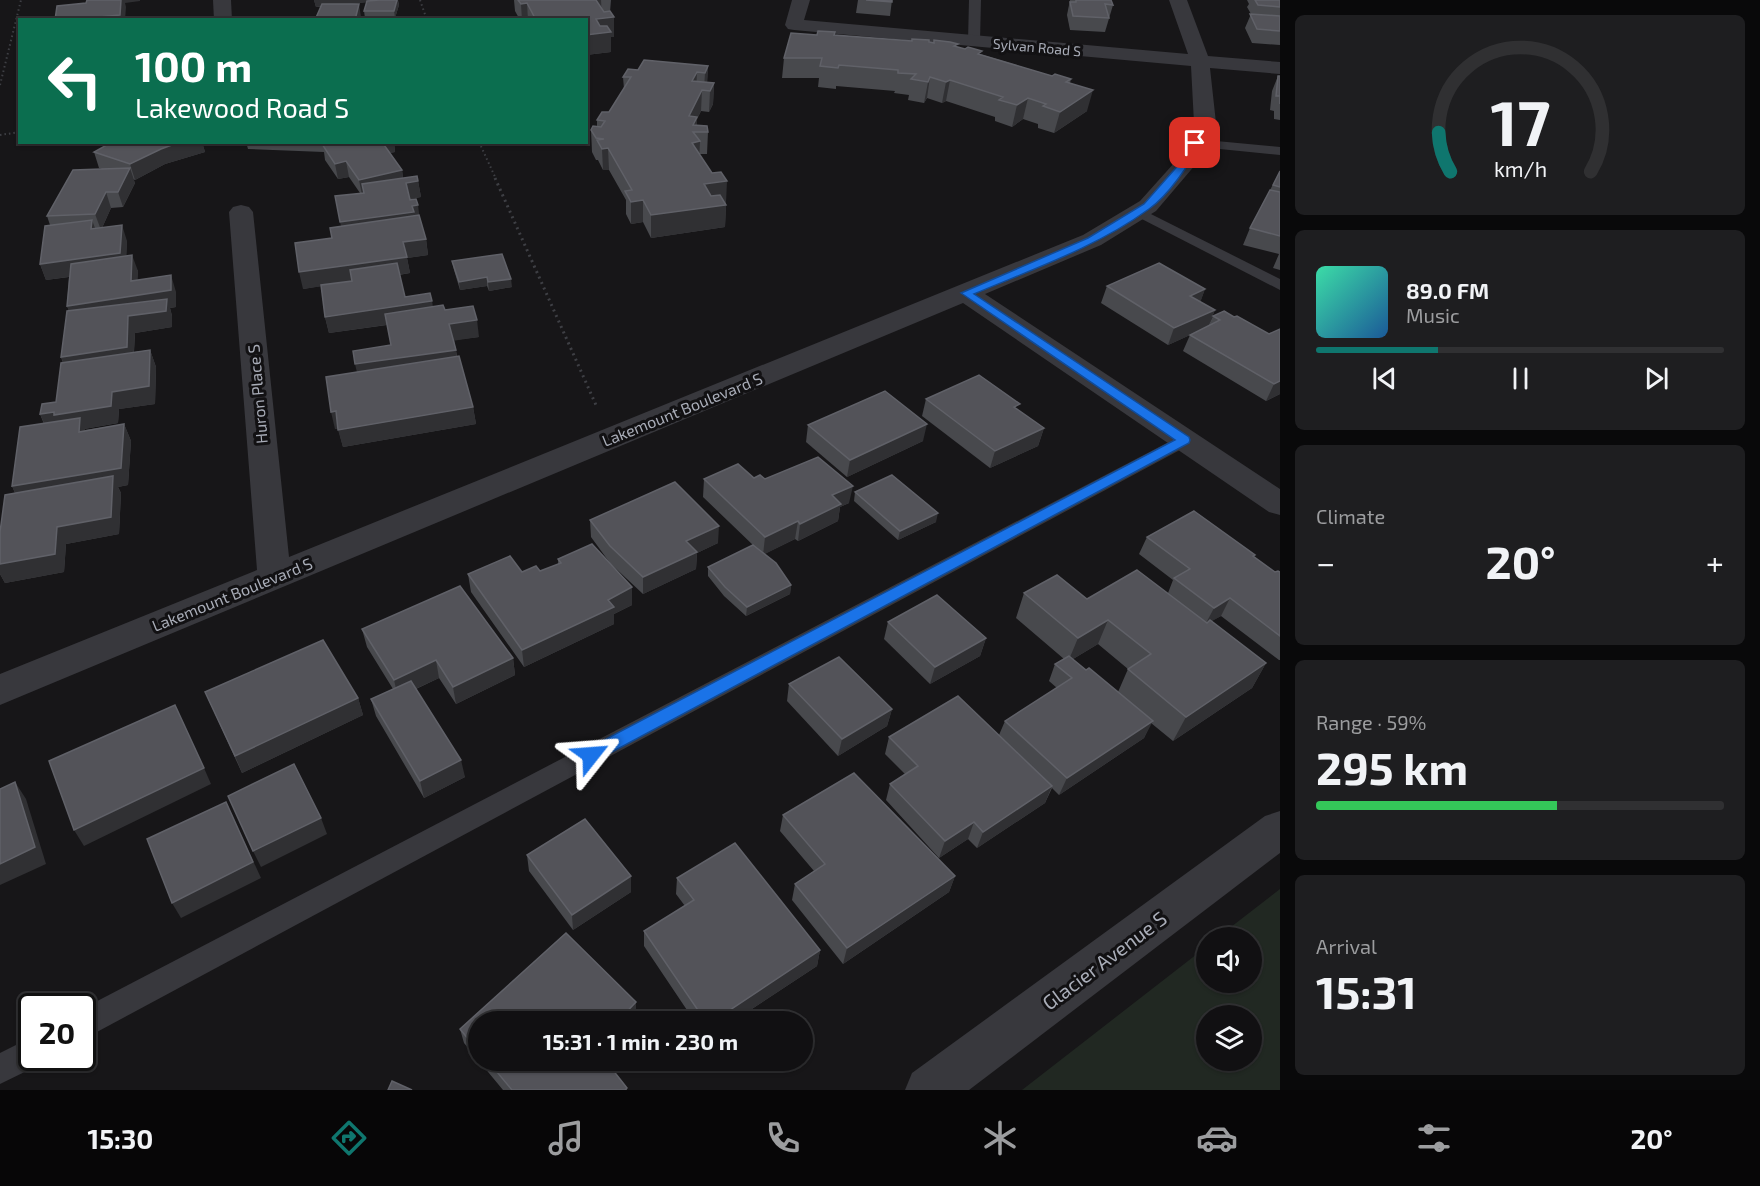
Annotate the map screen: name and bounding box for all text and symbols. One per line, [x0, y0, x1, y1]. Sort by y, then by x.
street label: Sylvan Road S [992, 35, 1082, 59]
text: 100 m [135, 40, 252, 90]
icon: left [36, 42, 114, 120]
text: 17 [1490, 84, 1550, 159]
text: Lakewood Road S [135, 91, 349, 123]
pin [1169, 117, 1220, 168]
icon: arrive [1178, 126, 1211, 159]
text: km/h [1493, 156, 1547, 181]
text: 89.0 FM [1406, 277, 1489, 303]
text: Music [1406, 303, 1460, 327]
street label: Huron Place S [243, 343, 271, 445]
icon: previous [1368, 362, 1401, 395]
icon: pause [1504, 362, 1537, 395]
icon: next [1640, 362, 1673, 395]
street label: Lakemount Boulevard S [599, 368, 765, 450]
text: Climate [1316, 504, 1385, 528]
text: 20° [1486, 534, 1556, 588]
text: − [1316, 542, 1335, 582]
text: + [1706, 542, 1724, 582]
street label: Lakemount Boulevard S [149, 553, 315, 635]
text: Range · 59% [1316, 710, 1426, 734]
position arrow [559, 723, 623, 787]
text: 295 km [1316, 740, 1468, 794]
street label: Glacier Avenue S [1037, 906, 1171, 1014]
map controls [1196, 927, 1262, 1071]
button: sound [1196, 927, 1262, 993]
text: Arrival [1316, 934, 1377, 958]
text: 15:31 [1316, 964, 1417, 1018]
speed limit sign: 20 [18, 993, 96, 1071]
button: layers [1196, 1005, 1262, 1071]
text: 15:31 · 1 min · 230 m [543, 1028, 738, 1054]
icon: directions [328, 1117, 370, 1159]
icon: music [545, 1117, 587, 1159]
icon: phone [762, 1117, 804, 1159]
icon: climate [979, 1117, 1021, 1159]
icon: car [1196, 1117, 1238, 1159]
icon: filters [1413, 1117, 1455, 1159]
text: 15:30 [88, 1122, 153, 1154]
text: 20° [1630, 1122, 1672, 1154]

